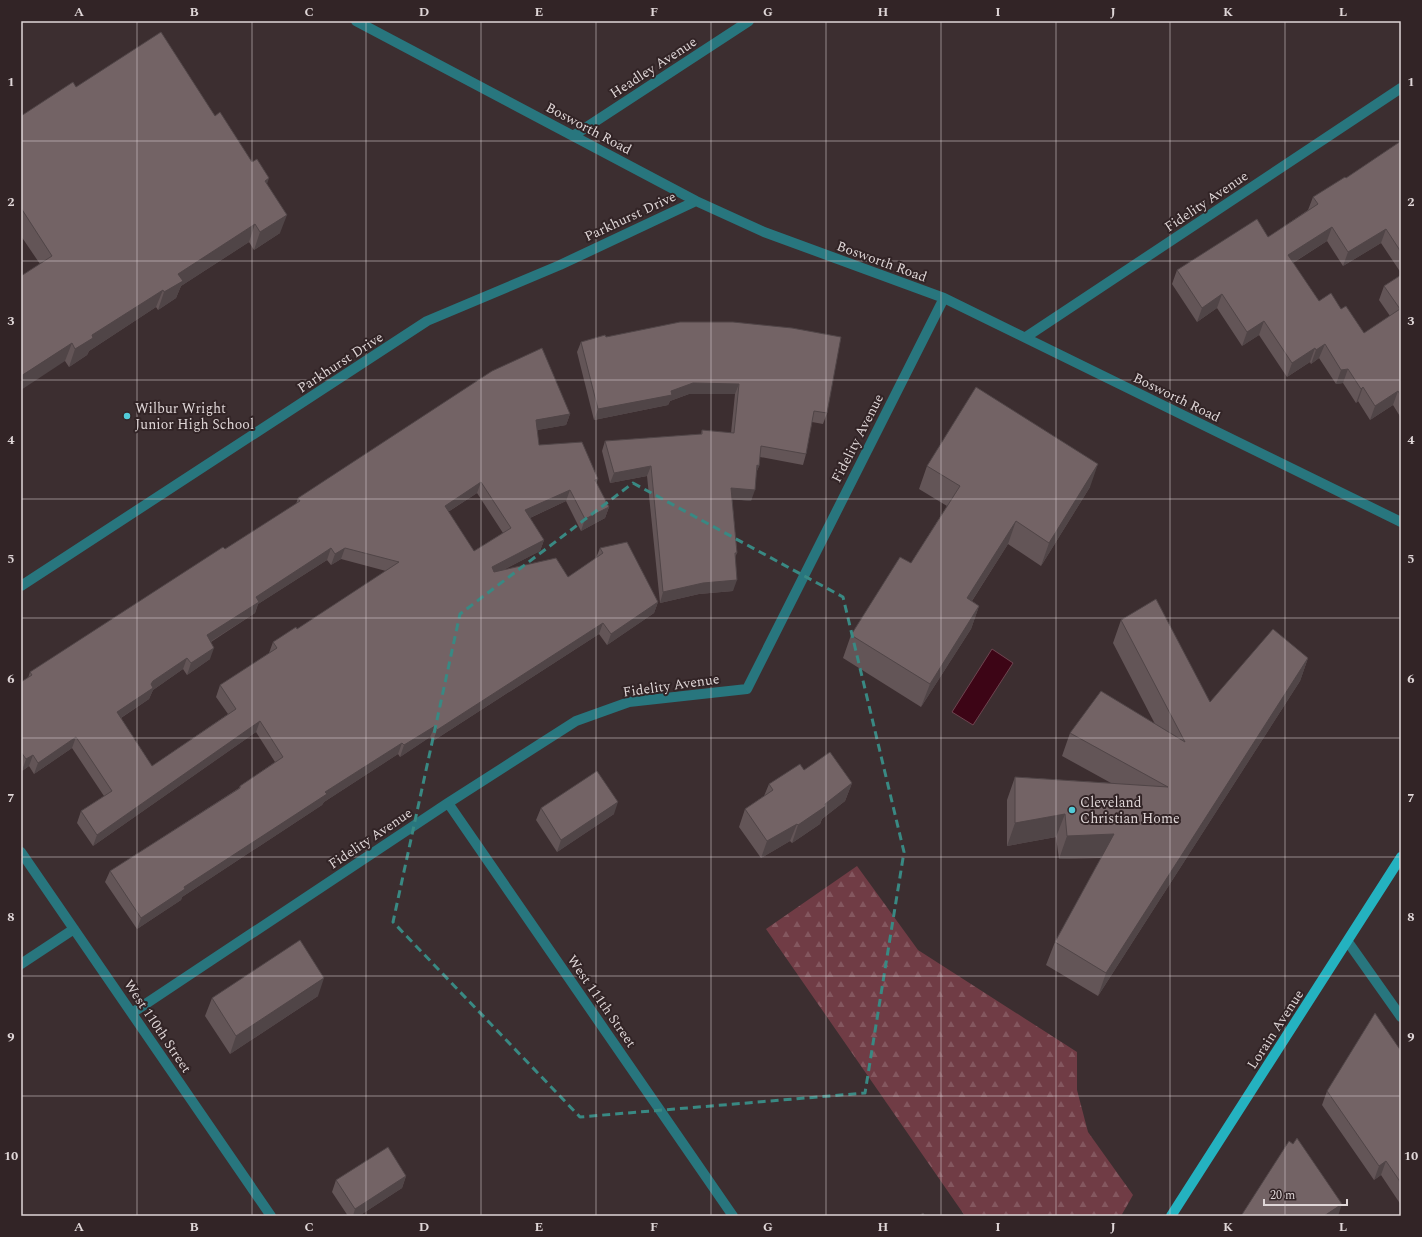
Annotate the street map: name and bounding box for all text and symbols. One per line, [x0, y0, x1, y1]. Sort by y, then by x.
text: A [74, 2, 84, 22]
text: B [189, 2, 199, 22]
text: C [304, 2, 314, 22]
text: D [419, 2, 429, 22]
text: E [535, 2, 544, 22]
text: F [650, 2, 658, 22]
text: G [763, 2, 773, 22]
text: H [878, 2, 889, 22]
text: I [995, 2, 1001, 22]
text: J [1110, 2, 1116, 22]
text: K [1223, 2, 1233, 22]
text: L [1339, 2, 1347, 22]
street label: Headley Avenue [606, 31, 701, 104]
text: 1 [7, 72, 15, 92]
text: 1 [1407, 72, 1415, 92]
street label: Bosworth Road [542, 97, 636, 160]
street label: Fidelity Avenue [1160, 165, 1253, 237]
street label: Parkhurst Drive [581, 186, 680, 247]
text: 2 [7, 192, 15, 212]
text: 2 [1407, 192, 1415, 212]
street label: Bosworth Road [834, 235, 930, 288]
text: 3 [7, 311, 15, 331]
text: 3 [1407, 311, 1415, 331]
street label: Parkhurst Drive [293, 327, 388, 398]
street label: Bosworth Road [1130, 367, 1224, 428]
street label: Fidelity Avenue [826, 390, 889, 486]
place label: Wilbur Wright Junior High School [135, 398, 254, 435]
marker: Wilbur Wright Junior High School [122, 411, 132, 421]
text: 4 [7, 430, 15, 450]
text: 4 [1407, 430, 1415, 450]
text: 5 [7, 549, 15, 569]
text: 5 [1407, 549, 1415, 569]
street label: Fidelity Avenue [621, 668, 721, 703]
text: 6 [7, 669, 15, 689]
text: 6 [1407, 669, 1415, 689]
text: 7 [7, 788, 15, 808]
text: 7 [1407, 788, 1415, 808]
place label: Cleveland Christian Home [1080, 792, 1180, 829]
street label: Fidelity Avenue [324, 802, 417, 874]
marker: Cleveland Christian Home [1067, 805, 1077, 815]
text: 8 [7, 907, 15, 927]
text: 8 [1407, 907, 1415, 927]
street label: West 111th Street [562, 951, 641, 1052]
street label: West 110th Street [118, 975, 197, 1077]
street label: Lorain Avenue [1242, 985, 1309, 1073]
text: 9 [7, 1027, 15, 1047]
text: 9 [1407, 1027, 1415, 1047]
text: 10 [4, 1146, 18, 1166]
text: 10 [1404, 1146, 1418, 1166]
scale bar [1264, 1181, 1347, 1207]
text: 20 m [1270, 1186, 1295, 1205]
text: A [74, 1217, 84, 1237]
text: B [189, 1217, 199, 1237]
text: C [304, 1217, 314, 1237]
text: D [419, 1217, 429, 1237]
text: E [535, 1217, 544, 1237]
text: F [650, 1217, 658, 1237]
text: G [763, 1217, 773, 1237]
text: H [878, 1217, 889, 1237]
text: I [995, 1217, 1001, 1237]
text: J [1110, 1217, 1116, 1237]
text: K [1223, 1217, 1233, 1237]
text: L [1339, 1217, 1347, 1237]

